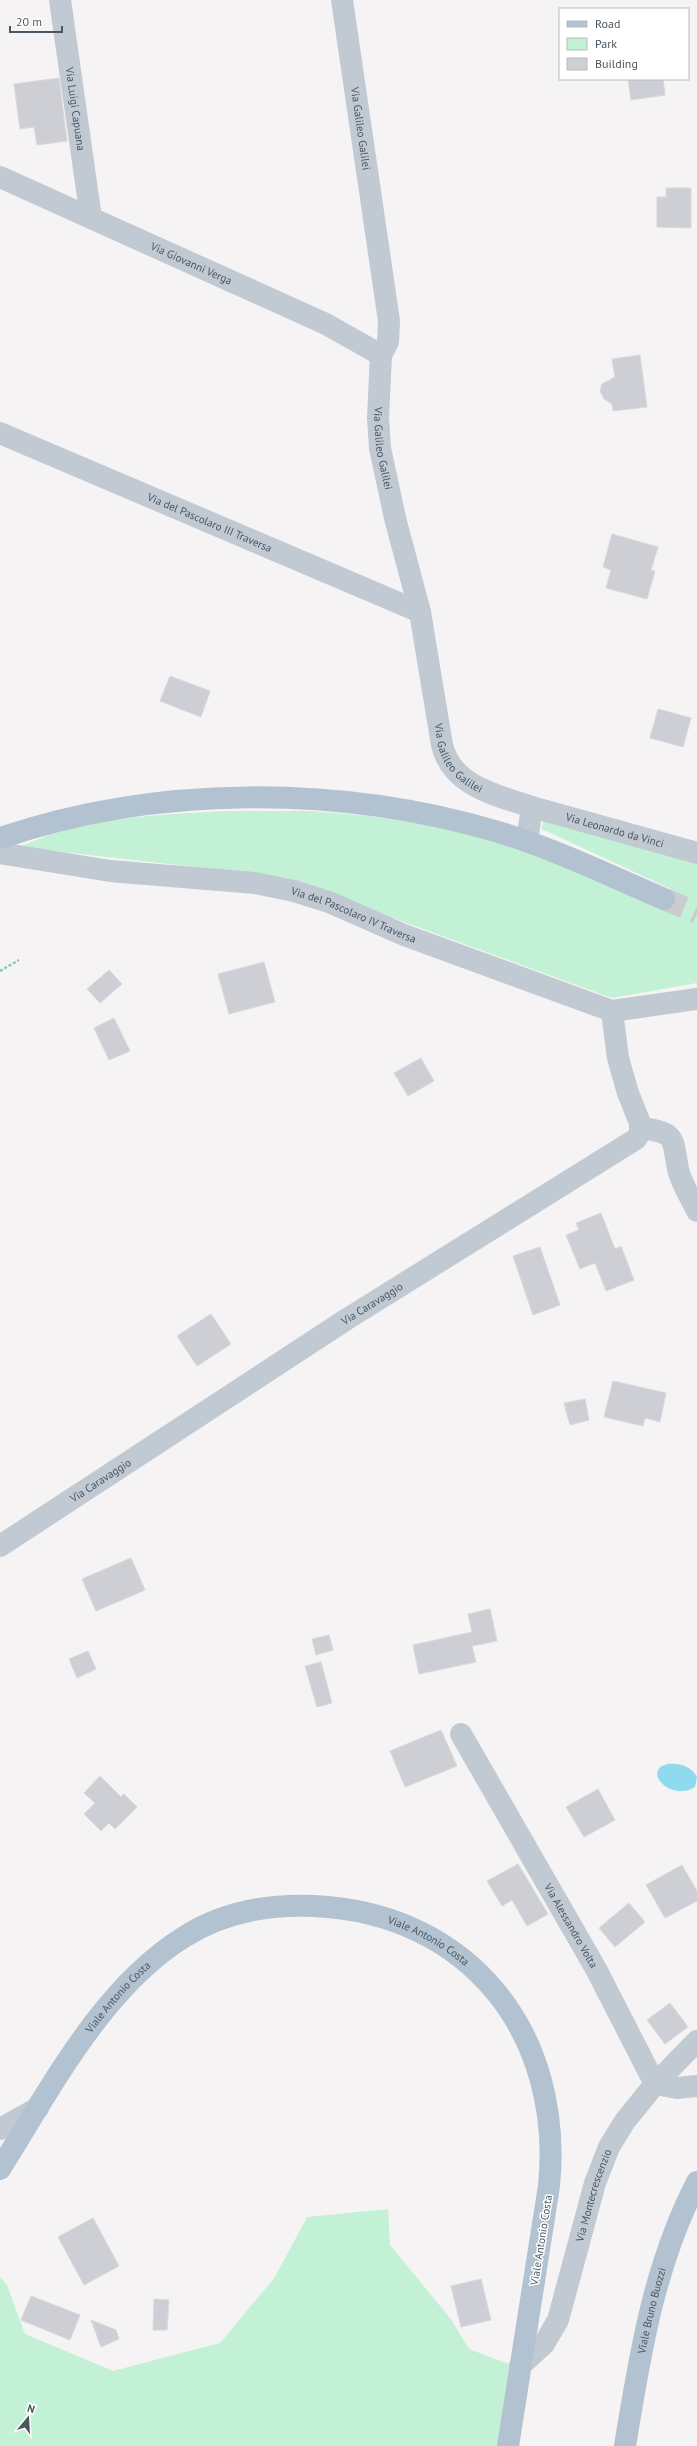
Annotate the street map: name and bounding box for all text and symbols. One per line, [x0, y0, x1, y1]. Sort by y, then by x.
scale bar [10, 8, 62, 34]
legend [559, 8, 689, 80]
text: 20 m [16, 14, 42, 29]
text: Road [595, 16, 620, 31]
text: Park [595, 36, 617, 51]
text: Building [595, 56, 638, 71]
street label: Via Luigi Capuana [62, 65, 88, 152]
street label: Via Galileo Galilei [348, 85, 374, 171]
street label: Via Giovanni Verga [148, 238, 234, 288]
street label: Via Galileo Galilei [371, 406, 396, 491]
street label: Via del Pascolaro III Traversa [144, 489, 274, 555]
street label: Via Galileo Galilei [431, 721, 485, 796]
street label: Via Leonardo da Vinci [563, 809, 666, 850]
street label: Via del Pascolaro IV Traversa [288, 883, 418, 946]
street label: Via Caravaggio [338, 1279, 405, 1328]
street label: Via Caravaggio [67, 1455, 134, 1506]
street label: Via Alessandro Volta [541, 1880, 601, 1970]
street label: Viale Antonio Costa [385, 1912, 472, 1969]
street label: Viale Antonio Costa [82, 1958, 153, 2036]
street label: Via Montecrescenzio [572, 2147, 615, 2244]
street label: Viale Antonio Costa [527, 2194, 555, 2287]
street label: Viale Bruno Buozzi [634, 2266, 669, 2356]
north arrow [8, 2398, 48, 2438]
text: N [25, 2401, 37, 2416]

